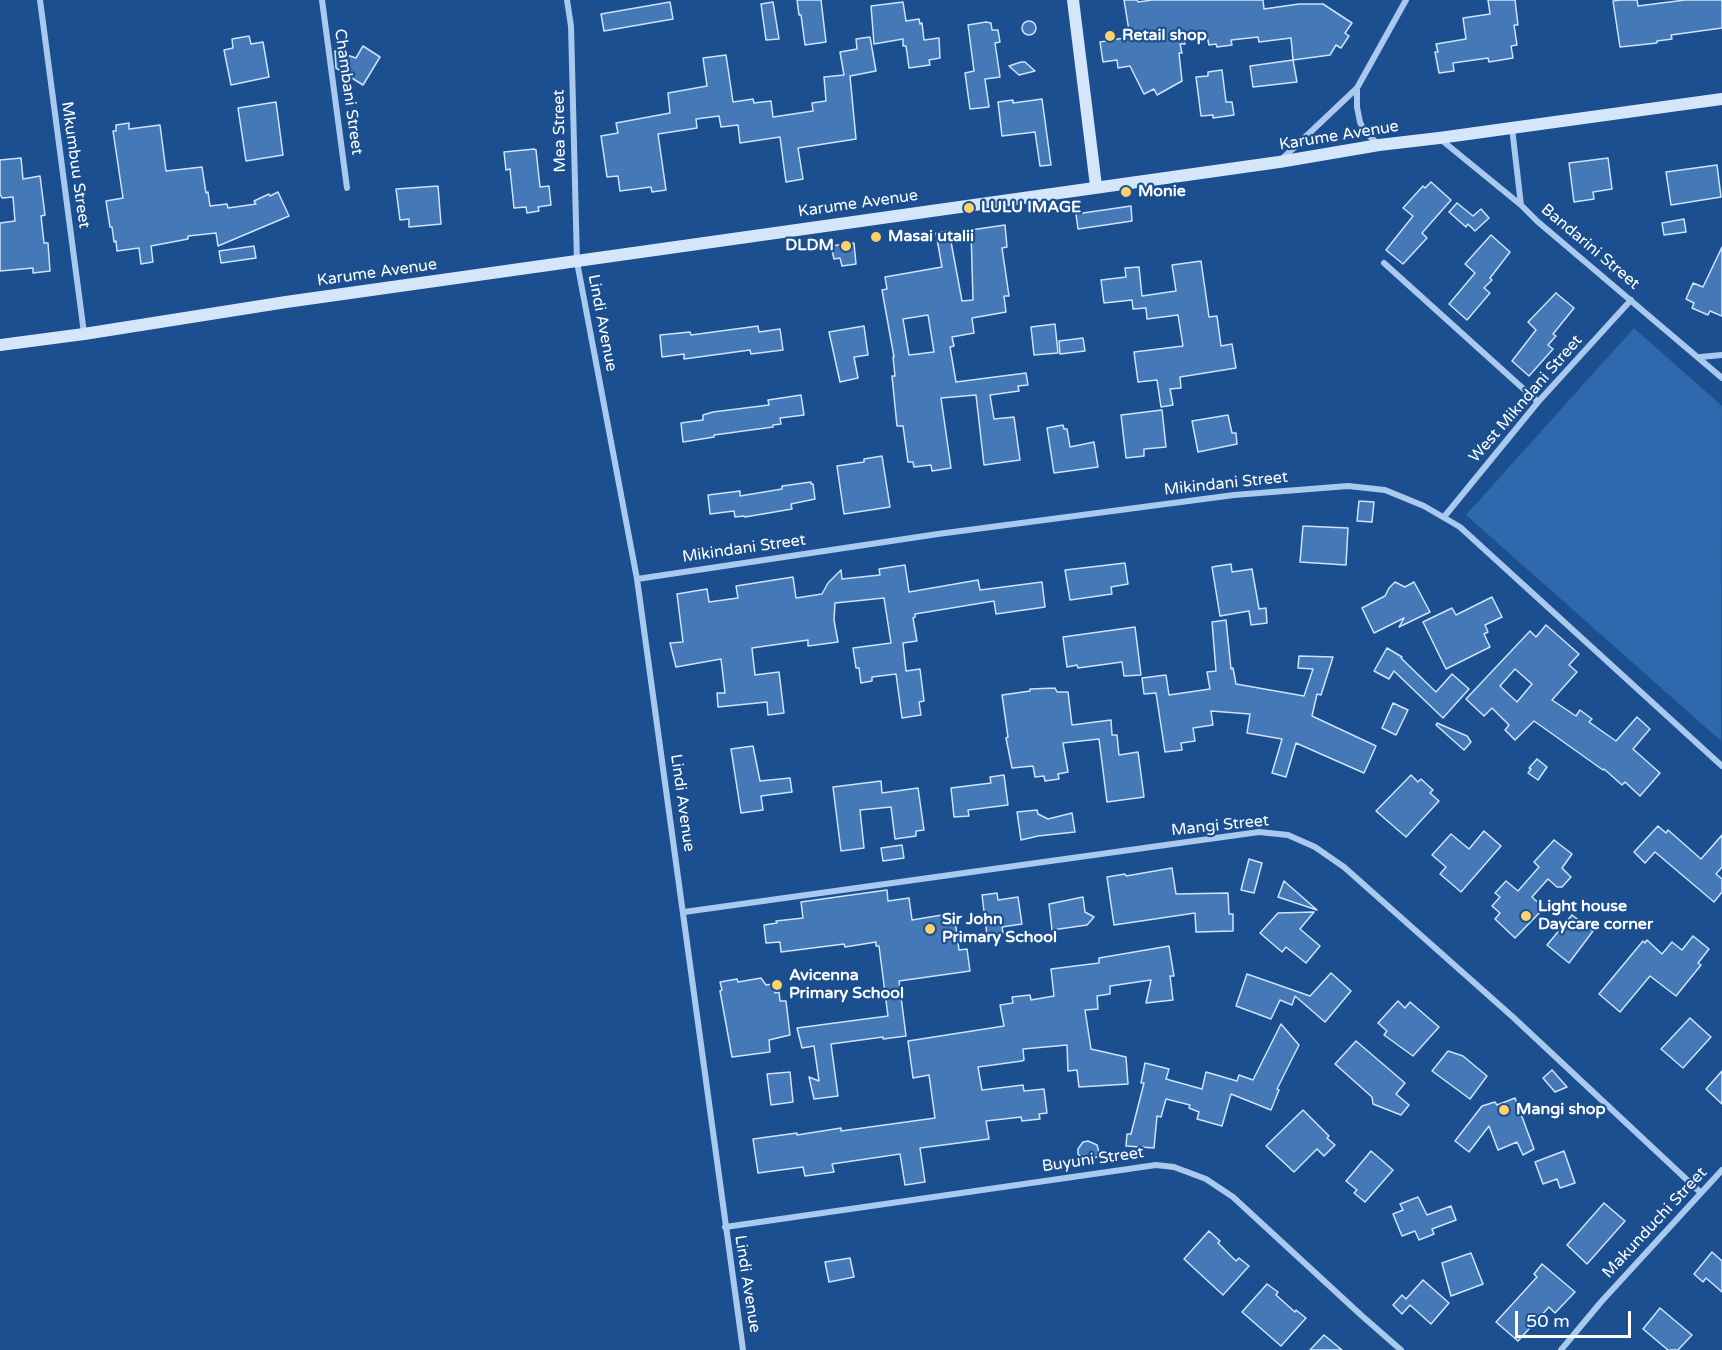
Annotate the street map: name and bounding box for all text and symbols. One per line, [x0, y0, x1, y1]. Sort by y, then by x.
place label: Retail shop [1122, 26, 1207, 46]
street label: Chambani Street [330, 28, 366, 156]
marker: Retail shop [1103, 29, 1117, 43]
street label: Mea Street [550, 89, 570, 173]
street label: Mkumbuu Street [57, 100, 93, 230]
street label: Karume Avenue [1278, 117, 1400, 155]
place label: Monie [1138, 182, 1186, 202]
marker: Monie [1119, 185, 1133, 199]
street label: Karume Avenue [797, 186, 919, 222]
place label: LULU IMAGE [981, 198, 1081, 218]
street label: Bandarini Street [1537, 200, 1643, 294]
marker: LULU IMAGE [962, 201, 976, 215]
place label: Masai utalii [888, 227, 974, 247]
marker: Masai utalii [869, 230, 883, 244]
place label: DLDM [785, 236, 834, 256]
marker: DLDM [839, 239, 853, 253]
street label: Karume Avenue [316, 255, 438, 291]
street label: Lindi Avenue [583, 273, 621, 373]
street label: West Mikndani Street [1465, 331, 1587, 467]
street label: Mikindani Street [1163, 468, 1289, 500]
street label: Mikindani Street [681, 531, 807, 567]
street label: Lindi Avenue [666, 753, 698, 853]
street label: Mangi Street [1170, 811, 1270, 841]
place label: Light house Daycare corner [1538, 897, 1653, 935]
marker: Light house Daycare corner [1519, 909, 1533, 923]
place label: Sir John Primary School [942, 910, 1057, 948]
marker: Sir John Primary School [923, 922, 937, 936]
place label: Avicenna Primary School [789, 966, 904, 1004]
marker: Avicenna Primary School [770, 978, 784, 992]
place label: Mangi shop [1516, 1100, 1606, 1120]
marker: Mangi shop [1497, 1103, 1511, 1117]
street label: Buyuni Street [1041, 1143, 1145, 1177]
street label: Makunduchi Street [1599, 1164, 1711, 1282]
street label: Lindi Avenue [730, 1234, 764, 1334]
scale bar [1518, 1299, 1634, 1337]
text: 50 m [1526, 1310, 1570, 1332]

